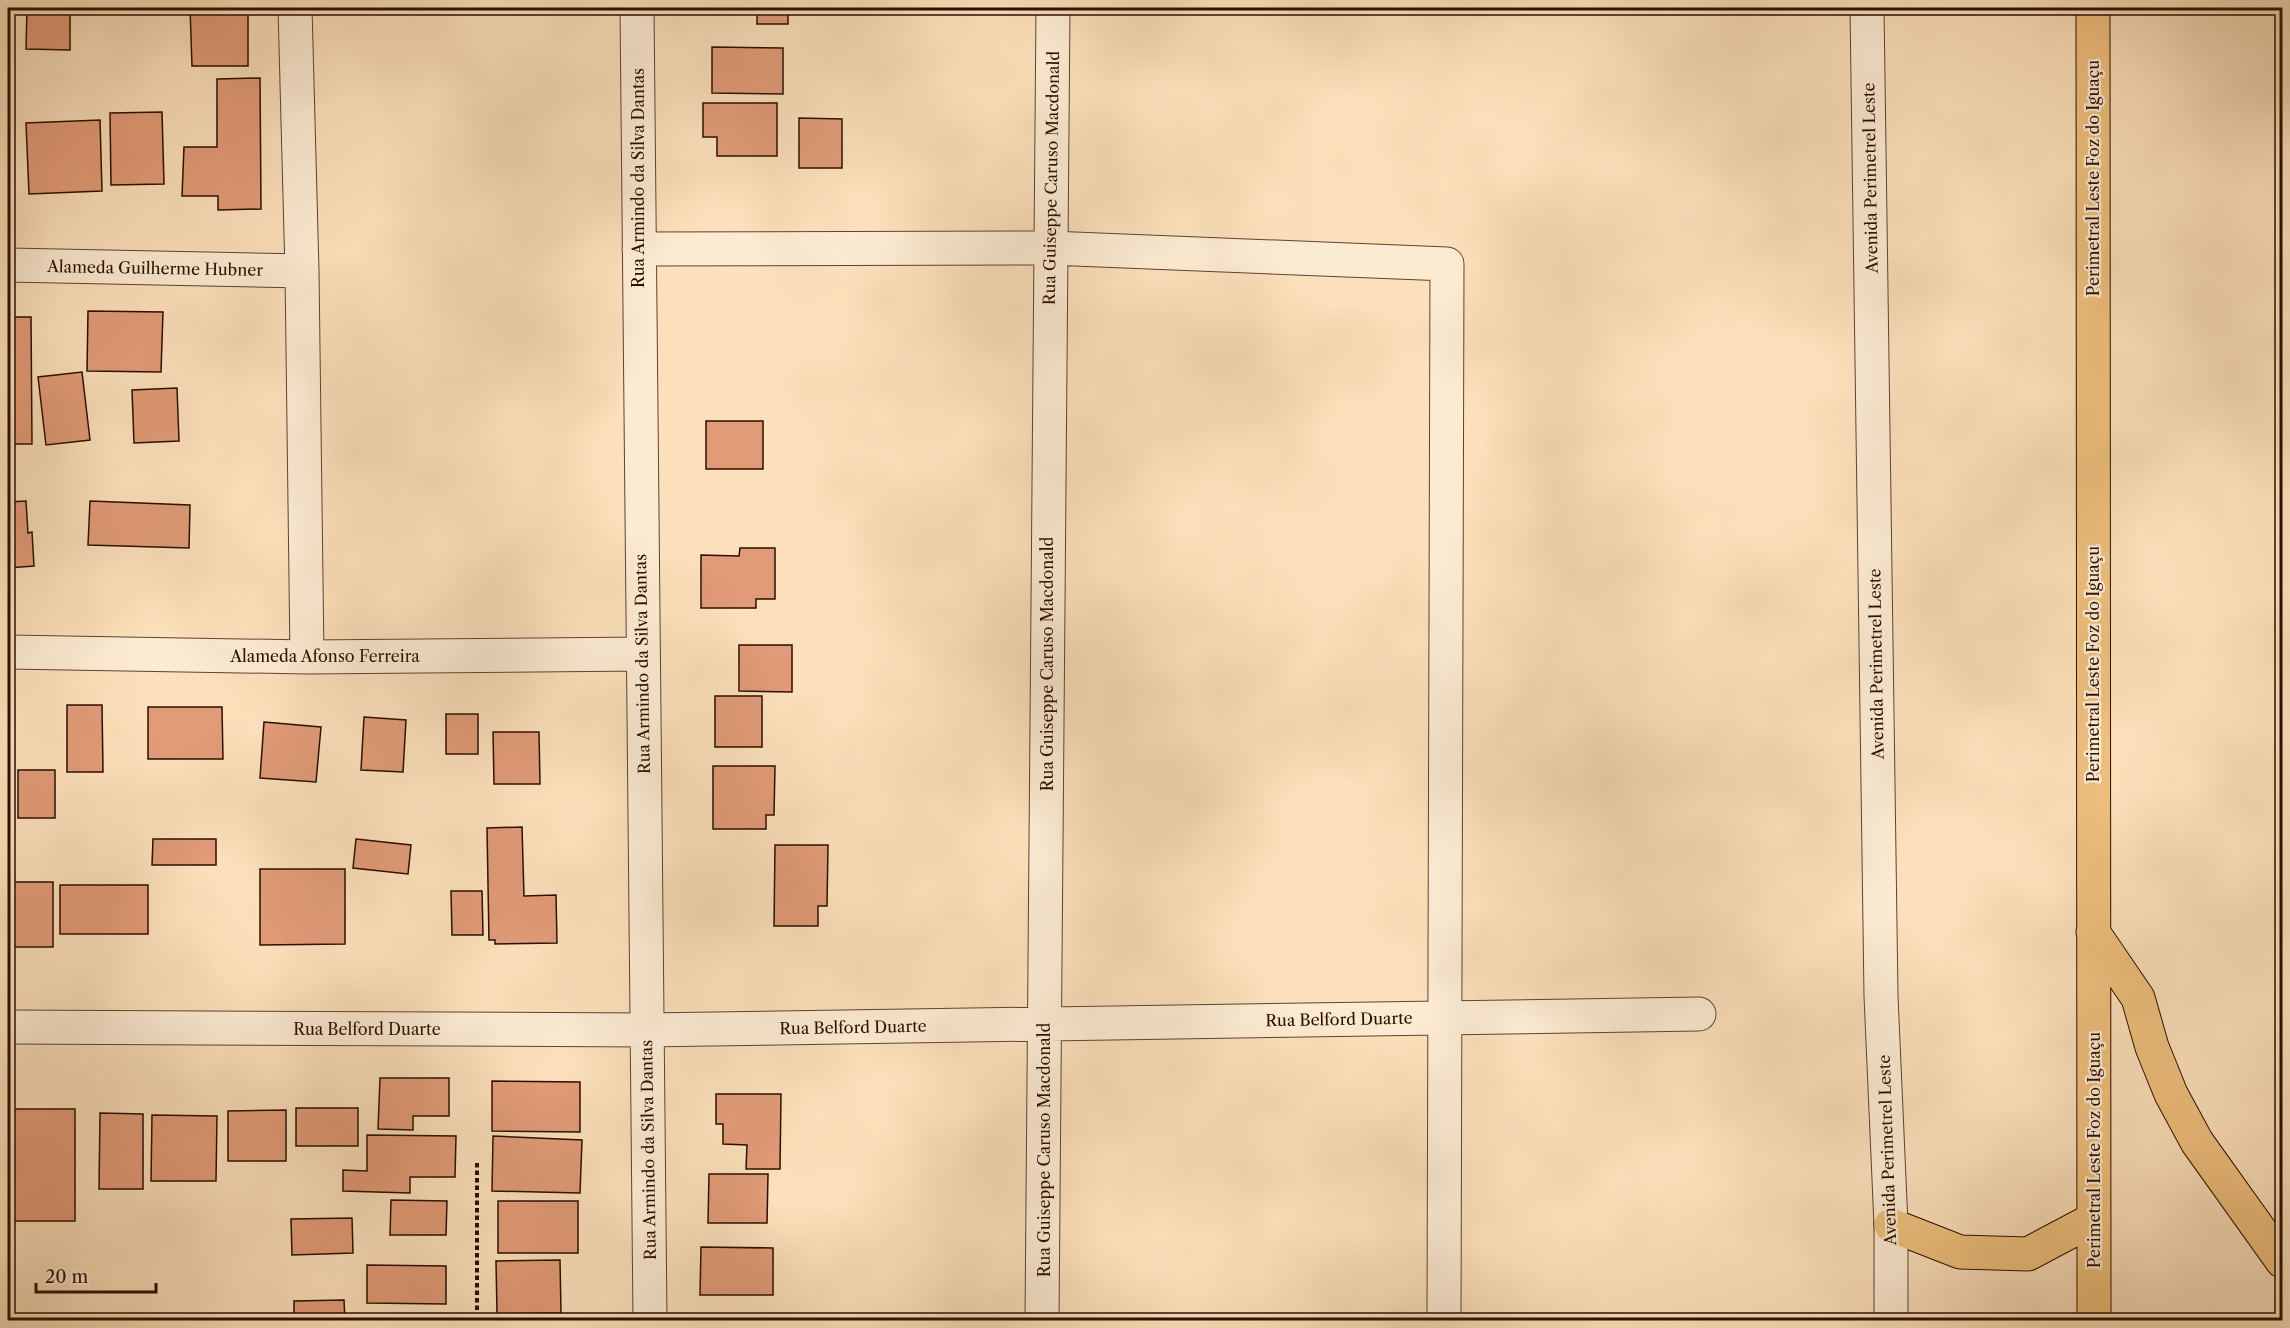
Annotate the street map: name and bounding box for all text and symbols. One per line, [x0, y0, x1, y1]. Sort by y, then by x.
street label: Rua Guiseppe Caruso Macdonald [1039, 50, 1063, 305]
street label: Perimetral Leste Foz do Iguaçu [2083, 60, 2103, 296]
street label: Rua Armindo da Silva Dantas [628, 68, 648, 288]
street label: Avenida Perimetrel Leste [1858, 82, 1882, 275]
street label: Alameda Guilherme Hubner [46, 256, 263, 280]
street label: Rua Guiseppe Caruso Macdonald [1037, 537, 1057, 791]
street label: Perimetral Leste Foz do Iguaçu [2083, 546, 2103, 782]
street label: Rua Armindo da Silva Dantas [630, 554, 654, 774]
street label: Avenida Perimetrel Leste [1864, 568, 1888, 761]
street label: Alameda Afonso Ferreira [229, 646, 420, 666]
street label: Rua Belford Duarte [1265, 1008, 1413, 1030]
street label: Rua Belford Duarte [779, 1016, 927, 1038]
street label: Rua Belford Duarte [293, 1019, 441, 1039]
street label: Rua Guiseppe Caruso Macdonald [1034, 1023, 1054, 1277]
street label: Perimetral Leste Foz do Iguaçu [2084, 1032, 2104, 1268]
street label: Rua Armindo da Silva Dantas [636, 1040, 660, 1260]
street label: Avenida Perimetrel Leste [1874, 1054, 1900, 1247]
scale bar [36, 1256, 156, 1294]
text: 20 m [45, 1266, 89, 1288]

